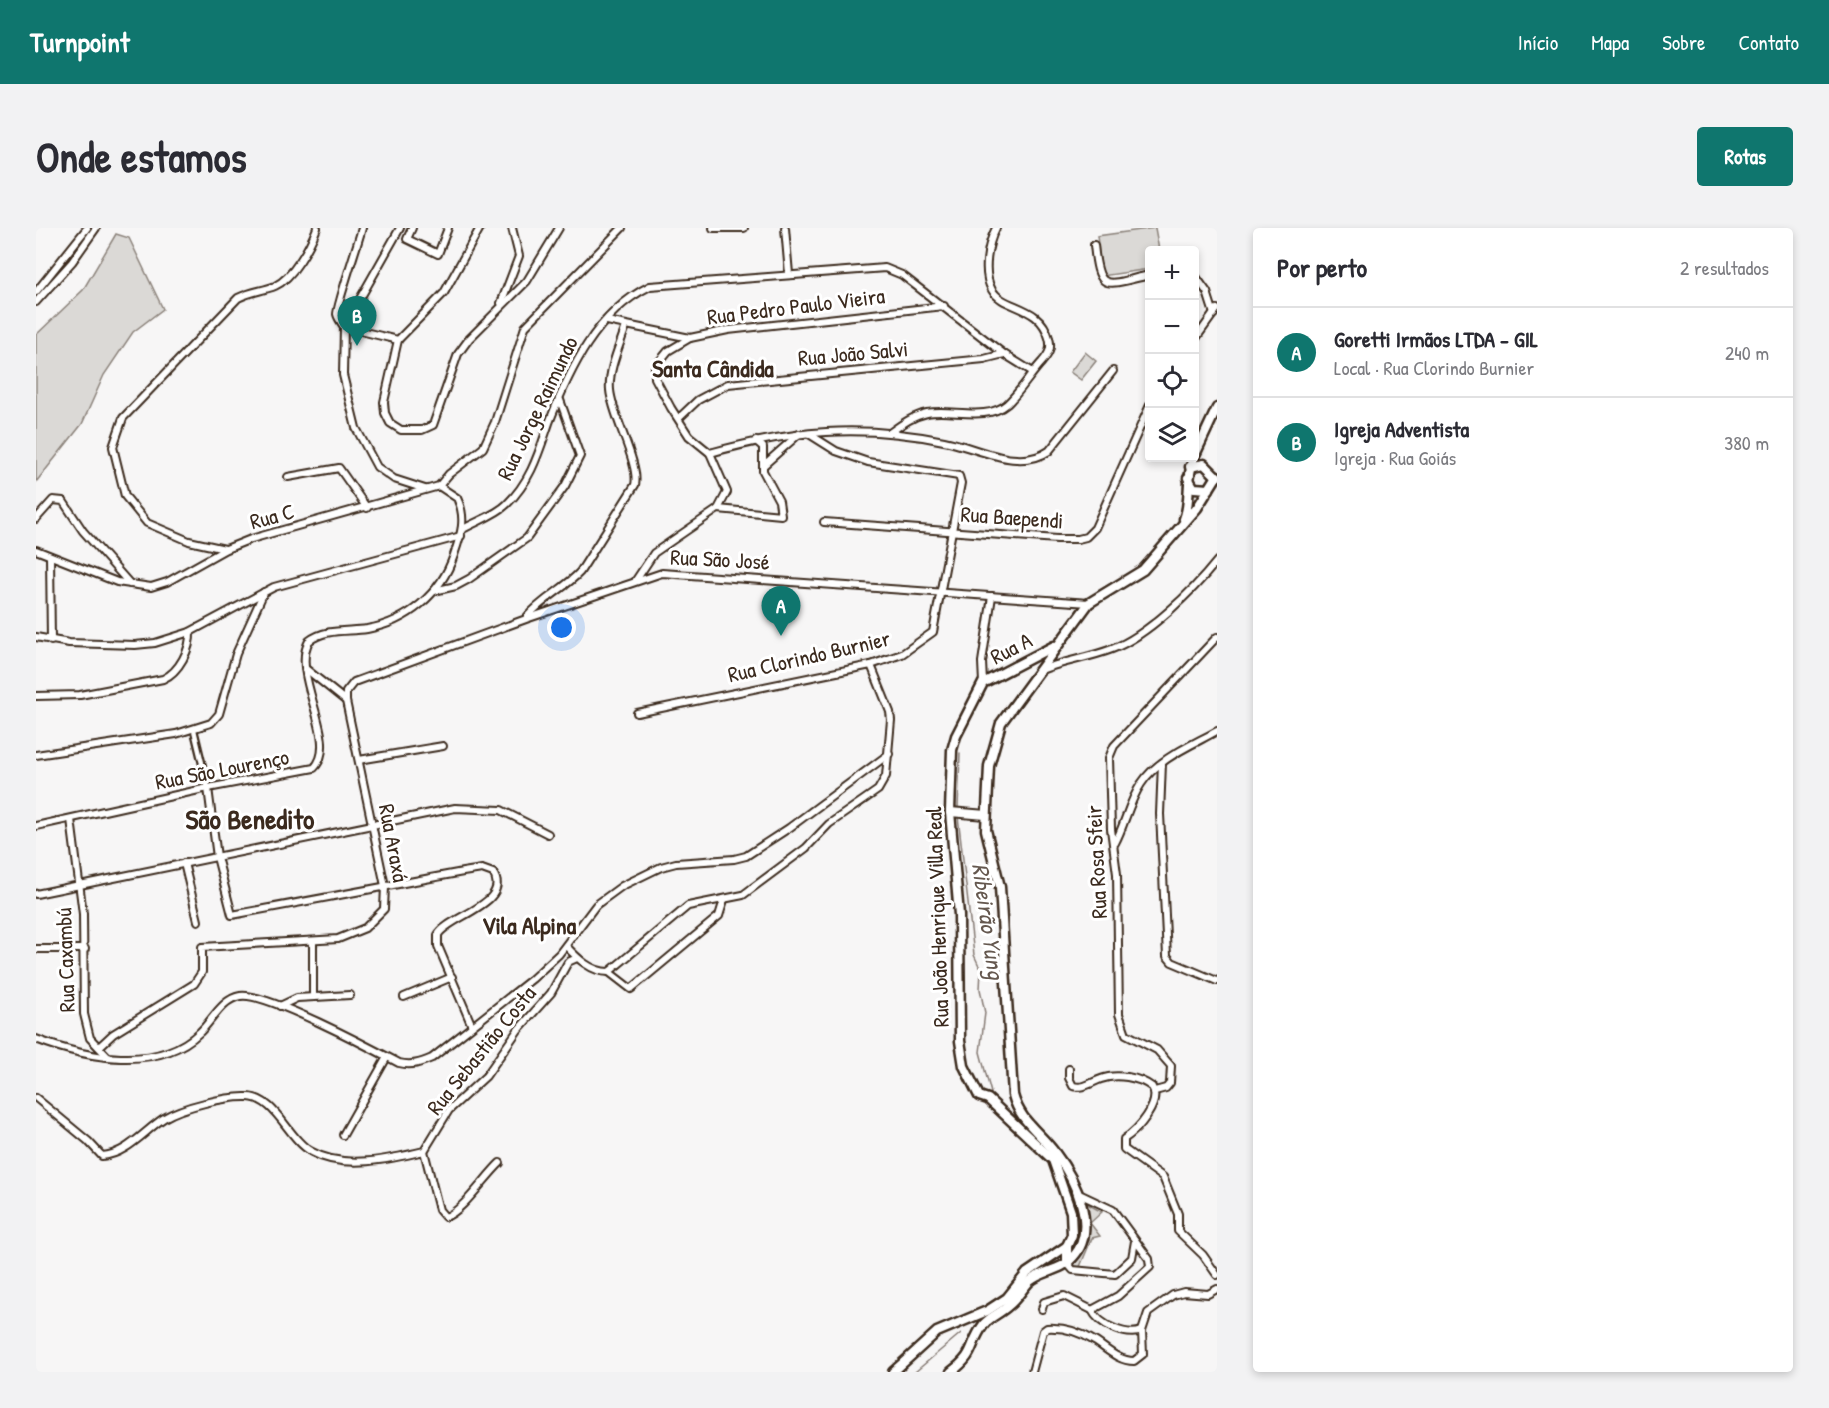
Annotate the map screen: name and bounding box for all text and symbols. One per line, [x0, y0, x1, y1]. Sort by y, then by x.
text: Turnpoint [30, 23, 130, 61]
text: Início [1518, 28, 1558, 57]
text: Mapa [1591, 28, 1629, 57]
text: Sobre [1662, 28, 1705, 57]
text: Contato [1738, 28, 1799, 57]
button: Rotas [1697, 127, 1793, 186]
text: Onde estamos [36, 128, 247, 185]
map controls [1145, 246, 1199, 462]
button: + [1145, 246, 1199, 300]
text: Por perto [1277, 250, 1367, 285]
text: 2 resultados [1680, 254, 1769, 281]
street label: Rua Pedro Paulo Vieira [706, 280, 887, 332]
pin: B [338, 296, 376, 346]
button: − [1145, 300, 1199, 354]
text: Goretti Irmãos LTDA - GIL [1334, 324, 1538, 354]
street label: Rua Jorge Raimundo [489, 331, 585, 485]
street label: Rua João Salvi [797, 333, 909, 373]
text: A [1292, 339, 1301, 366]
text: 240 m [1725, 339, 1769, 366]
district label: Santa Cândida [652, 352, 774, 384]
button: locate [1145, 354, 1199, 408]
text: Local · Rua Clorindo Burnier [1334, 354, 1534, 381]
button: layers [1145, 408, 1199, 462]
text: Igreja Adventista [1334, 414, 1469, 444]
text: B [1291, 429, 1302, 456]
text: 380 m [1724, 429, 1769, 456]
text: Igreja · Rua Goiás [1334, 444, 1456, 471]
street label: Rua C [247, 496, 297, 536]
street label: Rua Baependi [960, 498, 1064, 536]
street label: Rua São José [670, 541, 771, 577]
pin: A [762, 586, 800, 636]
your location [547, 613, 576, 642]
street label: Rua Clorindo Burnier [725, 623, 894, 689]
street label: Rua A [985, 625, 1037, 671]
street label: Rua São Lourenço [153, 741, 292, 797]
district label: São Benedito [186, 800, 315, 838]
street label: Rua Araxá [372, 801, 416, 885]
street label: Rua Rosa Sfeir [1078, 804, 1114, 920]
street label: Rua João Henrique Villa Real [918, 806, 956, 1028]
water label: Ribeirão Yung [964, 861, 1013, 982]
street label: Rua Caxambú [48, 907, 82, 1013]
district label: Vila Alpina [482, 909, 577, 942]
street label: Rua Sebastião Costa [420, 979, 543, 1121]

